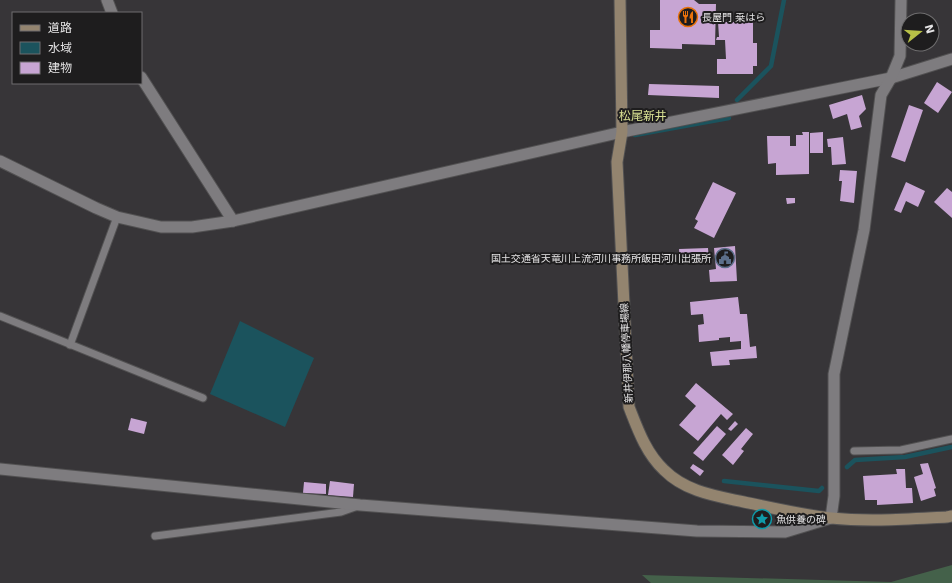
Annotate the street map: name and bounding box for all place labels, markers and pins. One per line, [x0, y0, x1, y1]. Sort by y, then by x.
restaurant icon: 長屋門 桒はら [677, 6, 699, 28]
place label: 長屋門 桒はら [702, 12, 765, 23]
public building icon: 国土交通省天竜川上流河川事務所飯田河川出張所 [714, 247, 736, 269]
place label: 国土交通省天竜川上流河川事務所飯田河川出張所 [491, 253, 711, 264]
place icon: 魚供養の碑 [751, 508, 773, 530]
place label: 魚供養の碑 [776, 514, 826, 525]

